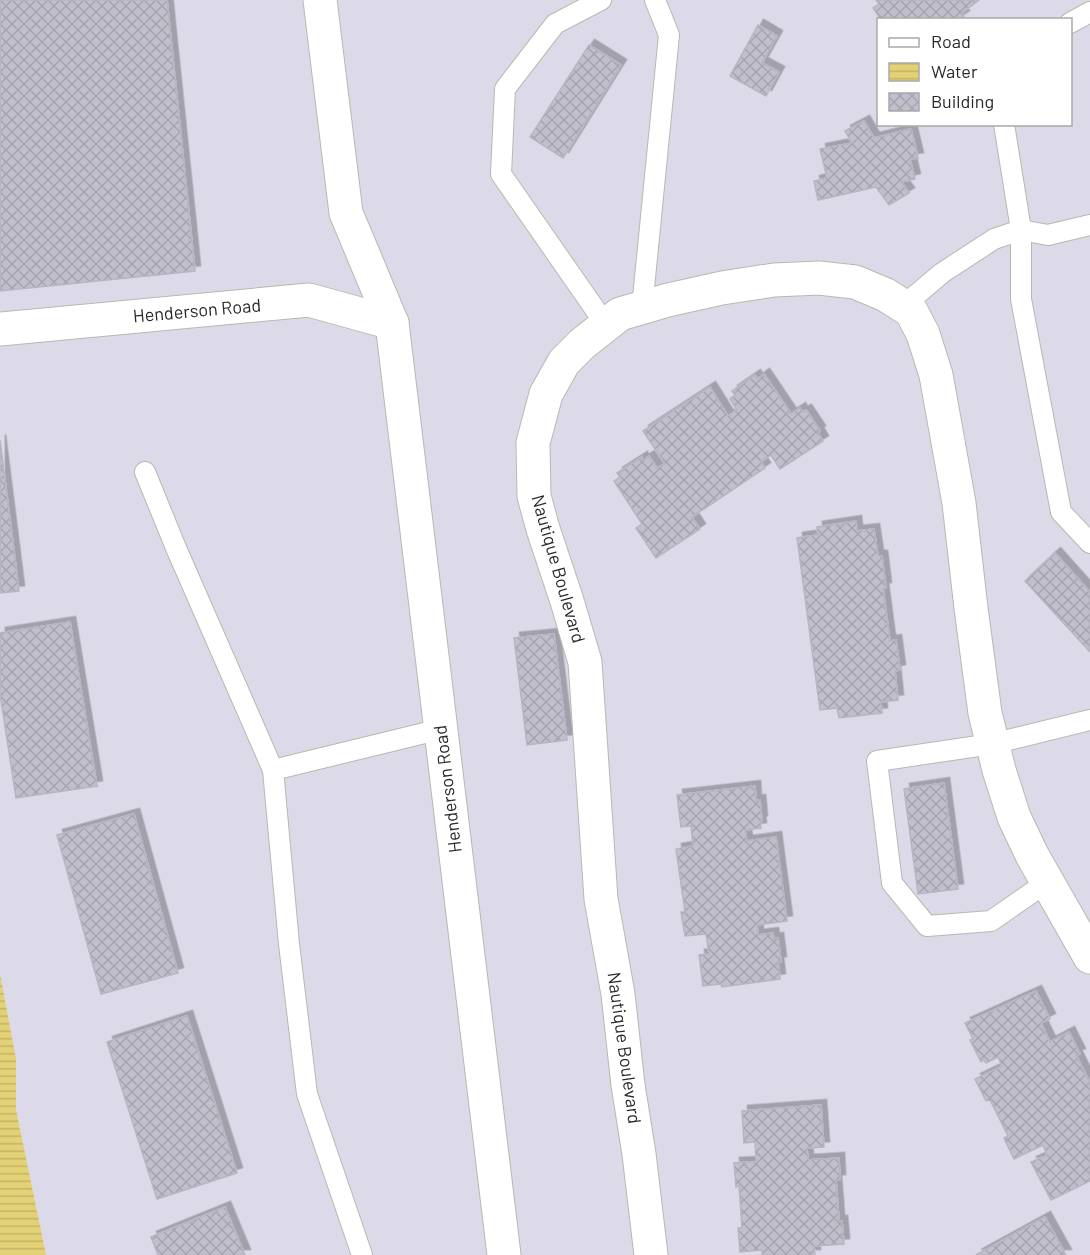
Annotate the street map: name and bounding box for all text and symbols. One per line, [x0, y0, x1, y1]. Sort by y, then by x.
legend [877, 18, 1072, 126]
text: Road [931, 30, 971, 52]
text: Water [931, 60, 978, 82]
text: Building [931, 90, 994, 112]
street label: Henderson Road [132, 293, 262, 327]
street label: Nautique Boulevard [527, 492, 591, 645]
street label: Henderson Road [428, 724, 466, 854]
street label: Nautique Boulevard [603, 971, 647, 1125]

